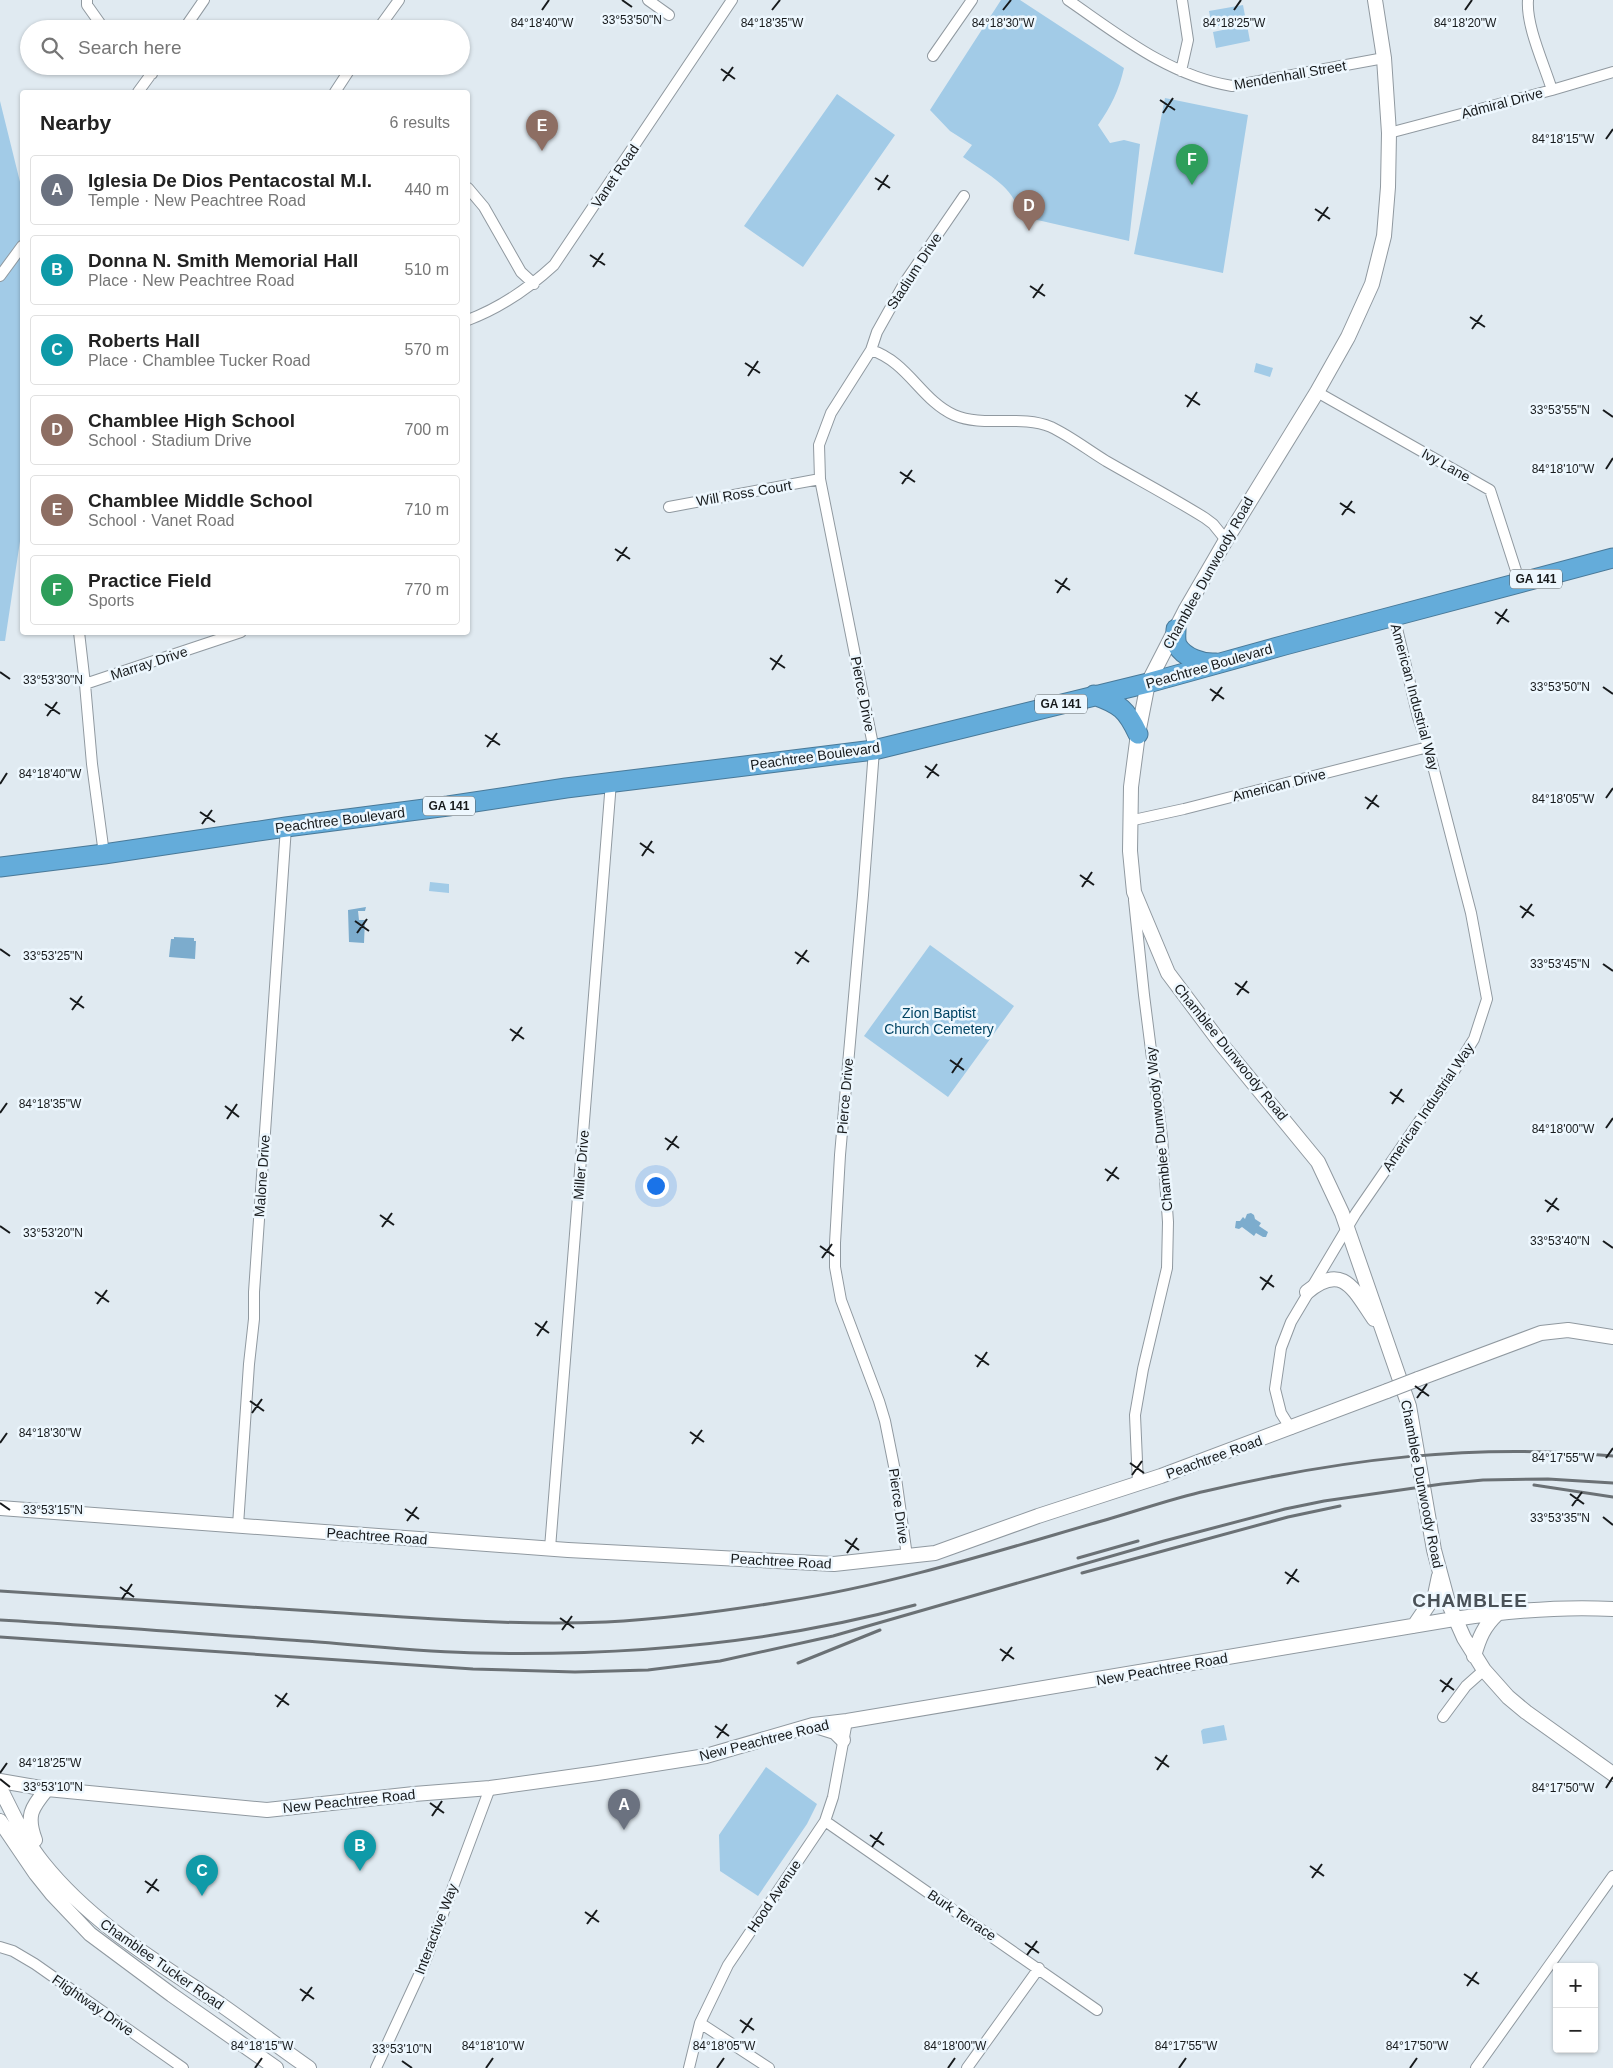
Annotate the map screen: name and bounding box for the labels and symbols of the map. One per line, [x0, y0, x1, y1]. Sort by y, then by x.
text: 33°53'50"N [602, 13, 662, 27]
text: 84°18'40"W [511, 16, 574, 30]
text: 84°18'35"W [741, 16, 804, 30]
text: 84°18'30"W [972, 16, 1035, 30]
text: 84°18'25"W [1203, 16, 1266, 30]
text: 84°18'20"W [1434, 16, 1497, 30]
street label: Mendenhall Street [1233, 57, 1347, 93]
street label: Admiral Drive [1459, 84, 1545, 122]
pin: E [526, 110, 558, 151]
text: 84°18'15"W [1532, 132, 1595, 146]
street label: Vanet Road [588, 141, 642, 211]
pin: F [1176, 144, 1208, 185]
pin: D [1013, 190, 1045, 231]
street label: Stadium Drive [883, 230, 945, 312]
text: 33°53'55"N [1530, 403, 1590, 417]
street label: Ivy Lane [1419, 445, 1473, 485]
text: 84°18'10"W [1532, 462, 1595, 476]
street label: Will Ross Court [695, 477, 793, 509]
street label: Chamblee Dunwoody Road [1159, 494, 1257, 652]
road number: GA 141 [1510, 570, 1562, 588]
street label: American Industrial Way [1388, 622, 1442, 772]
street label: Peachtree Boulevard [1144, 640, 1274, 692]
street label: Marray Drive [108, 643, 190, 683]
street label: Pierce Drive [848, 655, 878, 733]
text: 33°53'30"N [23, 673, 83, 687]
text: 33°53'50"N [1530, 680, 1590, 694]
road number: GA 141 [1035, 694, 1087, 714]
street label: Peachtree Boulevard [749, 739, 881, 773]
street label: American Drive [1231, 766, 1328, 804]
text: 84°18'40"W [19, 767, 82, 781]
text: 84°18'05"W [1532, 792, 1595, 806]
road number: GA 141 [423, 796, 475, 816]
street label: Peachtree Boulevard [274, 804, 406, 836]
text: 33°53'25"N [23, 949, 83, 963]
text: 33°53'45"N [1530, 957, 1590, 971]
street label: Chamblee Dunwoody Road [1171, 980, 1291, 1124]
park label: Zion Baptist Church Cemetery [884, 1005, 994, 1037]
street label: American Industrial Way [1379, 1040, 1477, 1174]
street label: Chamblee Dunwoody Way [1142, 1046, 1176, 1212]
street label: Pierce Drive [834, 1057, 856, 1135]
text: 84°18'35"W [19, 1097, 82, 1111]
text: 84°18'00"W [1532, 1122, 1595, 1136]
street label: Miller Drive [570, 1129, 592, 1201]
street label: Malone Drive [251, 1134, 273, 1218]
your location [643, 1173, 669, 1199]
text: 33°53'20"N [23, 1226, 83, 1240]
text: 33°53'40"N [1530, 1234, 1590, 1248]
street label: Chamblee Dunwoody Road [1398, 1398, 1446, 1570]
text: 84°18'30"W [19, 1426, 82, 1440]
street label: Peachtree Road [1164, 1432, 1264, 1482]
text: 84°17'55"W [1532, 1451, 1595, 1465]
street label: Pierce Drive [886, 1467, 912, 1545]
text: 33°53'15"N [23, 1503, 83, 1517]
text: 33°53'35"N [1530, 1511, 1590, 1525]
street label: Peachtree Road [326, 1524, 428, 1548]
street label: Peachtree Road [730, 1550, 832, 1572]
district label: CHAMBLEE [1412, 1590, 1528, 1611]
street label: New Peachtree Road [1095, 1650, 1229, 1688]
street label: New Peachtree Road [698, 1716, 830, 1764]
text: 84°18'25"W [19, 1756, 82, 1770]
text: 33°53'10"N [23, 1780, 83, 1794]
text: 84°17'50"W [1532, 1781, 1595, 1795]
street label: New Peachtree Road [282, 1786, 416, 1816]
pin: A [608, 1789, 640, 1830]
pin: B [344, 1830, 376, 1871]
pin: C [186, 1855, 218, 1896]
street label: Hood Avenue [744, 1857, 804, 1935]
street label: Interactive Way [411, 1881, 461, 1977]
street label: Burk Terrace [925, 1886, 999, 1944]
street label: Chamblee Tucker Road [97, 1915, 227, 2013]
street label: Flightway Drive [49, 1971, 137, 2039]
text: 84°18'15"W [231, 2039, 294, 2053]
text: 84°18'10"W [462, 2039, 525, 2053]
text: 84°18'05"W [693, 2039, 756, 2053]
text: 84°18'00"W [924, 2039, 987, 2053]
text: 84°17'55"W [1155, 2039, 1218, 2053]
text: 84°17'50"W [1386, 2039, 1449, 2053]
text: 33°53'10"N [372, 2042, 432, 2056]

